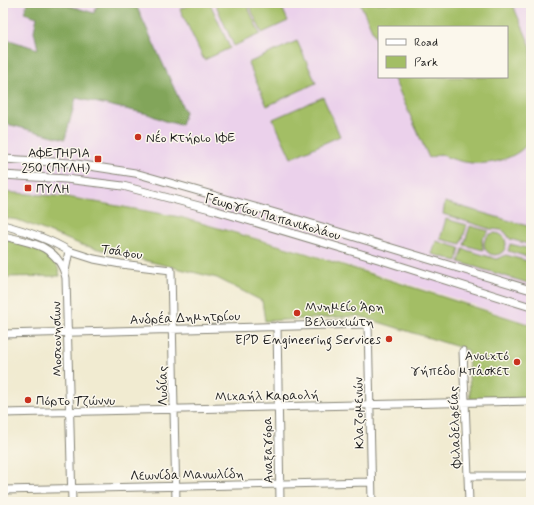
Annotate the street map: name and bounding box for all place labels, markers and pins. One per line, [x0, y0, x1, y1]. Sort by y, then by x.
place label: Νέο Κτήριο ΙΦΕ [146, 130, 236, 147]
marker: Νέο Κτήριο ΙΦΕ [133, 132, 143, 142]
place label: ΑΦΕΤΗΡΙΑ 250 (ΠΥΛΗ) [22, 145, 90, 177]
marker: ΑΦΕΤΗΡΙΑ 250 (ΠΥΛΗ) [93, 154, 103, 164]
place label: ΠΥΛΗ [36, 181, 70, 198]
marker: ΠΥΛΗ [23, 183, 33, 193]
place label: Μνημείο Άρη Βελουχιώτη [305, 299, 384, 331]
marker: Μνημείο Άρη Βελουχιώτη [292, 308, 302, 318]
place label: EPD Engineering Services [235, 332, 381, 351]
marker: EPD Engineering Services [384, 334, 394, 344]
place label: Ανοιχτό γήπεδο μπάσκετ [411, 348, 509, 380]
marker: Ανοιχτό γήπεδο μπάσκετ [512, 357, 522, 367]
place label: Πόρτο Τζώννυ [36, 393, 115, 410]
marker: Πόρτο Τζώννυ [23, 395, 33, 405]

